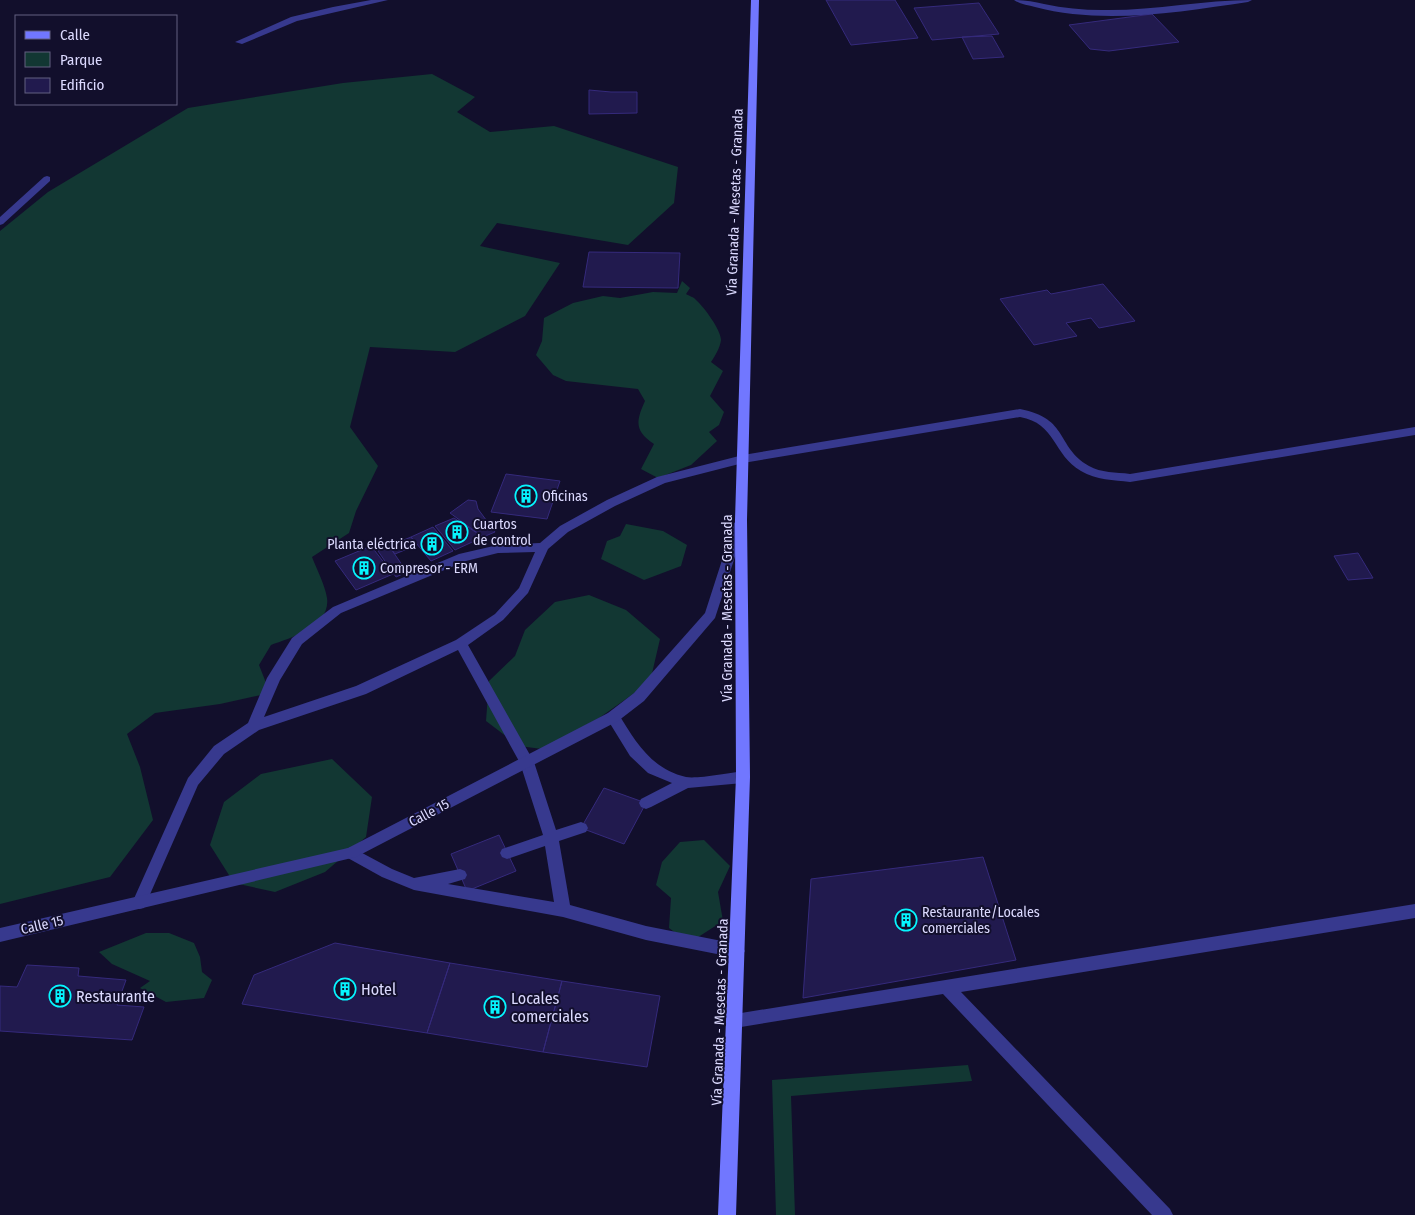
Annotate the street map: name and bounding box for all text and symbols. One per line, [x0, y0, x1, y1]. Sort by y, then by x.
legend [15, 15, 178, 105]
text: Calle [60, 26, 90, 44]
text: Parque [60, 51, 103, 69]
text: Edificio [60, 76, 105, 94]
street label: Vía Granada - Mesetas - Granada [723, 108, 747, 296]
building icon: Oficinas [514, 484, 538, 508]
place label: Oficinas [542, 488, 588, 505]
street label: Vía Granada - Mesetas - Granada [719, 514, 736, 702]
place label: Cuartos de control [473, 516, 532, 549]
building icon: Cuartos de control [445, 520, 469, 544]
building icon: Planta eléctrica [420, 532, 444, 556]
place label: Planta eléctrica [327, 536, 416, 553]
building icon: Compresor - ERM [352, 556, 376, 580]
place label: Compresor - ERM [380, 560, 478, 577]
street label: Calle 15 [406, 795, 452, 831]
place label: Restaurante/Locales comerciales [922, 904, 1040, 937]
building icon: Restaurante/Locales comerciales [894, 908, 918, 932]
street label: Calle 15 [19, 912, 65, 938]
street label: Vía Granada - Mesetas - Granada [708, 918, 732, 1106]
building icon: Hotel [333, 977, 357, 1001]
place label: Hotel [361, 980, 396, 999]
building icon: Restaurante [48, 984, 72, 1008]
place label: Restaurante [76, 987, 155, 1006]
place label: Locales comerciales [511, 989, 589, 1026]
building icon: Locales comerciales [483, 995, 507, 1019]

